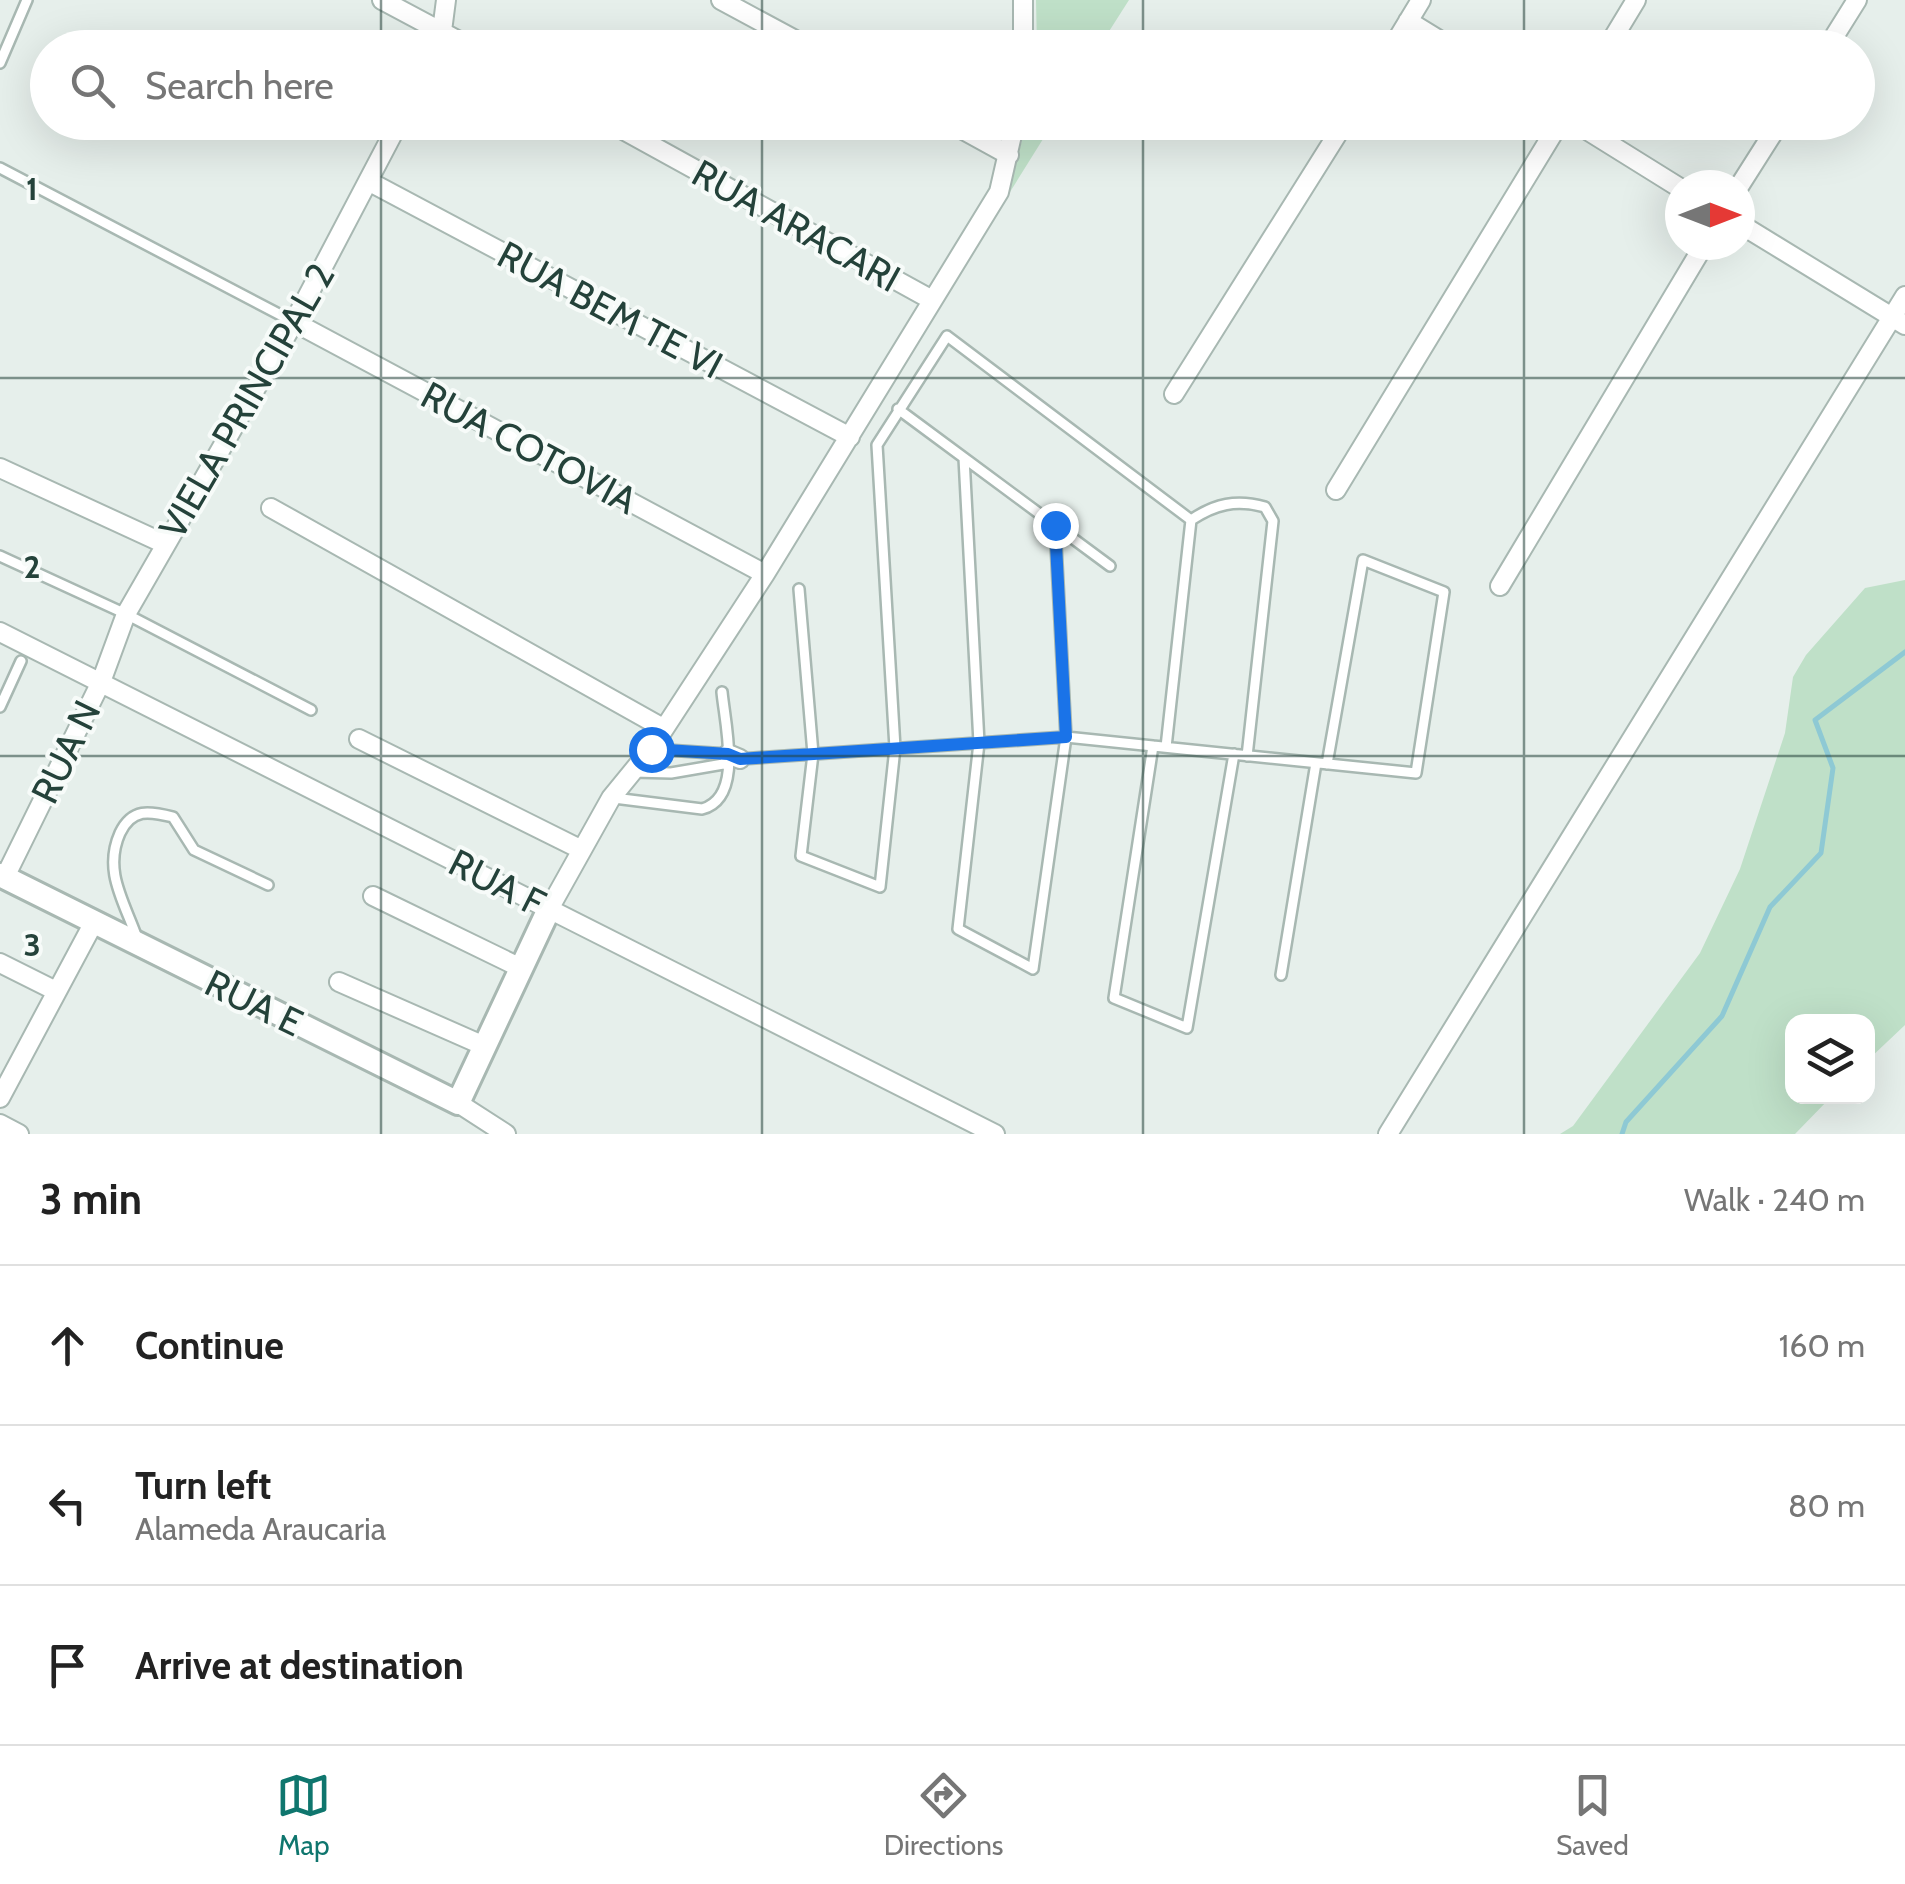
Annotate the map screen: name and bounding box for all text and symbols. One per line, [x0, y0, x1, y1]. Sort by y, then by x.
search box [30, 30, 1875, 140]
icon: search [65, 58, 120, 113]
text: Search here [145, 62, 334, 109]
street label: RUA ARACARI [684, 149, 908, 302]
text: 1 [26, 169, 38, 208]
north arrow [1665, 170, 1755, 260]
street label: RUA BEM TE VI [490, 231, 731, 388]
street label: VIELA PRINCIPAL 2 [149, 255, 344, 547]
street label: RUA COTOVIA [413, 371, 646, 524]
route end [1033, 503, 1079, 549]
text: 2 [24, 547, 40, 586]
street label: RUA N [21, 693, 110, 811]
route start [629, 727, 675, 773]
street label: RUA F [441, 839, 553, 927]
text: 3 [23, 925, 41, 964]
street label: RUA E [198, 959, 311, 1046]
map controls [1785, 1014, 1875, 1104]
button: layers [1785, 1014, 1875, 1104]
text: 3 min [40, 1173, 142, 1225]
text: Walk · 240 m [1684, 1180, 1865, 1219]
icon: ahead [40, 1318, 95, 1373]
text: Continue [135, 1322, 284, 1369]
text: 160 m [1779, 1326, 1865, 1365]
text: Turn left [135, 1462, 271, 1509]
icon: left [40, 1478, 95, 1533]
text: 80 m [1788, 1486, 1865, 1525]
text: Alameda Araucaria [135, 1509, 386, 1548]
icon: arrive [40, 1638, 95, 1693]
text: Arrive at destination [135, 1642, 464, 1689]
tab: Map [276, 1768, 331, 1862]
tab: Directions [884, 1768, 1003, 1862]
tab: Saved [1556, 1768, 1629, 1862]

